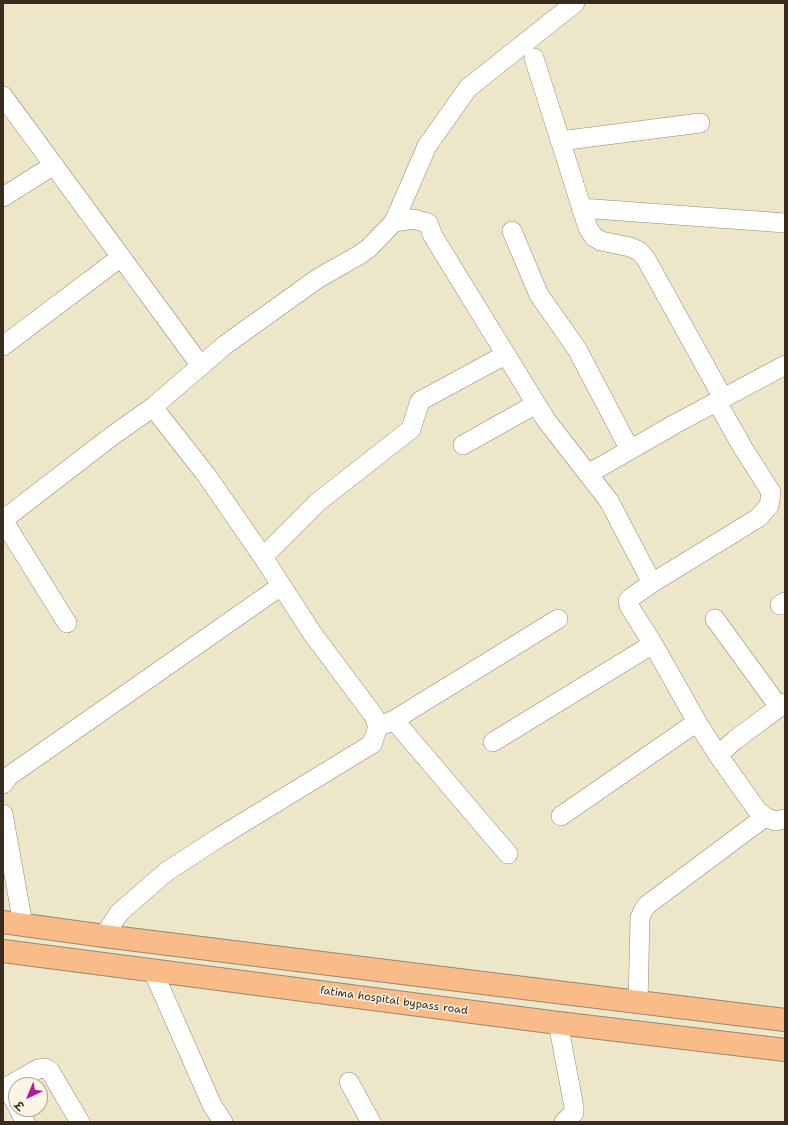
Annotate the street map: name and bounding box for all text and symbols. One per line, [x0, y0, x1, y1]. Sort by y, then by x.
street label: fatima hospital bypass road [319, 984, 469, 1018]
north arrow [8, 1077, 48, 1117]
text: उ [12, 1097, 28, 1113]

